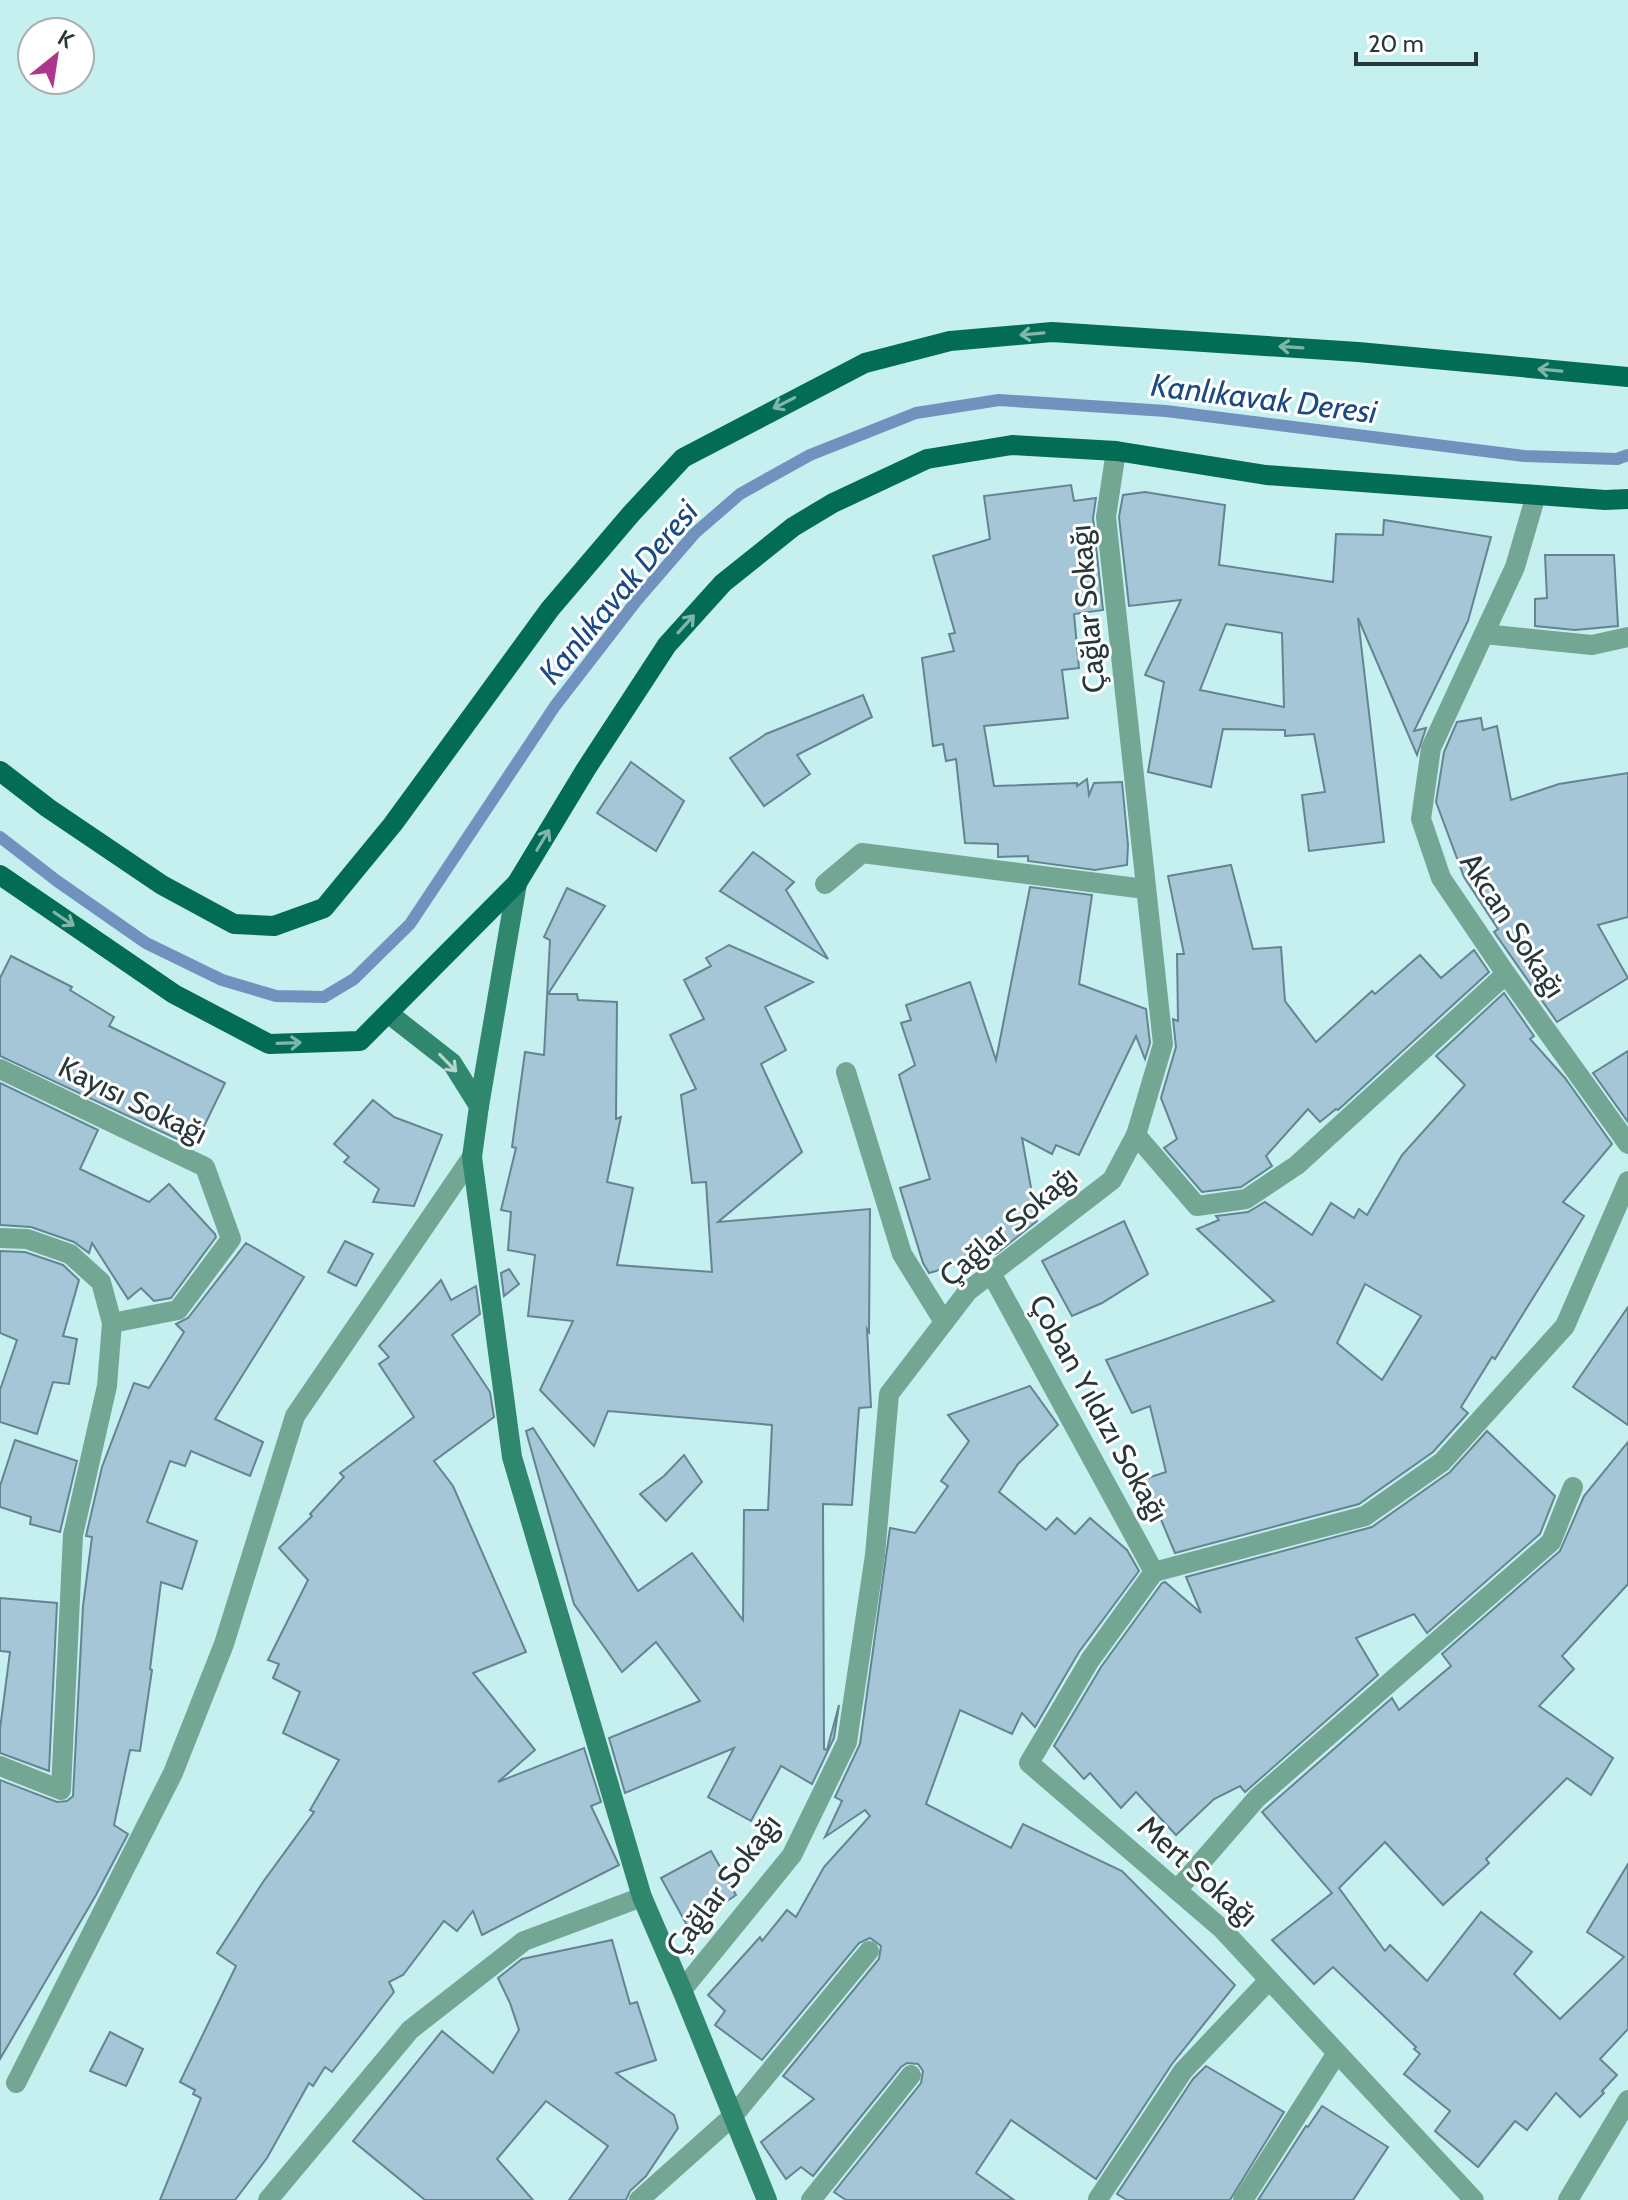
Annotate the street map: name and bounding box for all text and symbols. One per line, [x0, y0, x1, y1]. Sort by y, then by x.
north arrow [16, 16, 96, 96]
scale bar [1356, 16, 1476, 66]
text: K [53, 24, 79, 54]
text: 20 m [1368, 29, 1424, 58]
one-way arrow [1019, 327, 1046, 342]
one-way arrow [1278, 339, 1305, 354]
one-way arrow [1537, 362, 1564, 377]
water label: Kanlıkavak Deresi [1149, 365, 1380, 431]
one-way arrow [773, 396, 797, 411]
water label: Kanlıkavak Deresi [530, 492, 707, 692]
street label: Çağlar Sokağı [1061, 523, 1113, 695]
one-way arrow [677, 614, 695, 634]
one-way arrow [535, 829, 551, 852]
street label: Akcan Sokağı [1452, 845, 1574, 1005]
one-way arrow [53, 911, 75, 927]
one-way arrow [275, 1036, 302, 1051]
street label: Kayısı Sokağı [53, 1048, 213, 1152]
one-way arrow [438, 1053, 457, 1072]
street label: Çağlar Sokağı [932, 1158, 1084, 1294]
street label: Çoban Yıldızı Sokağı [1021, 1288, 1177, 1528]
street label: Çağlar Sokağı [658, 1807, 788, 1963]
street label: Mert Sokağı [1130, 1807, 1266, 1935]

